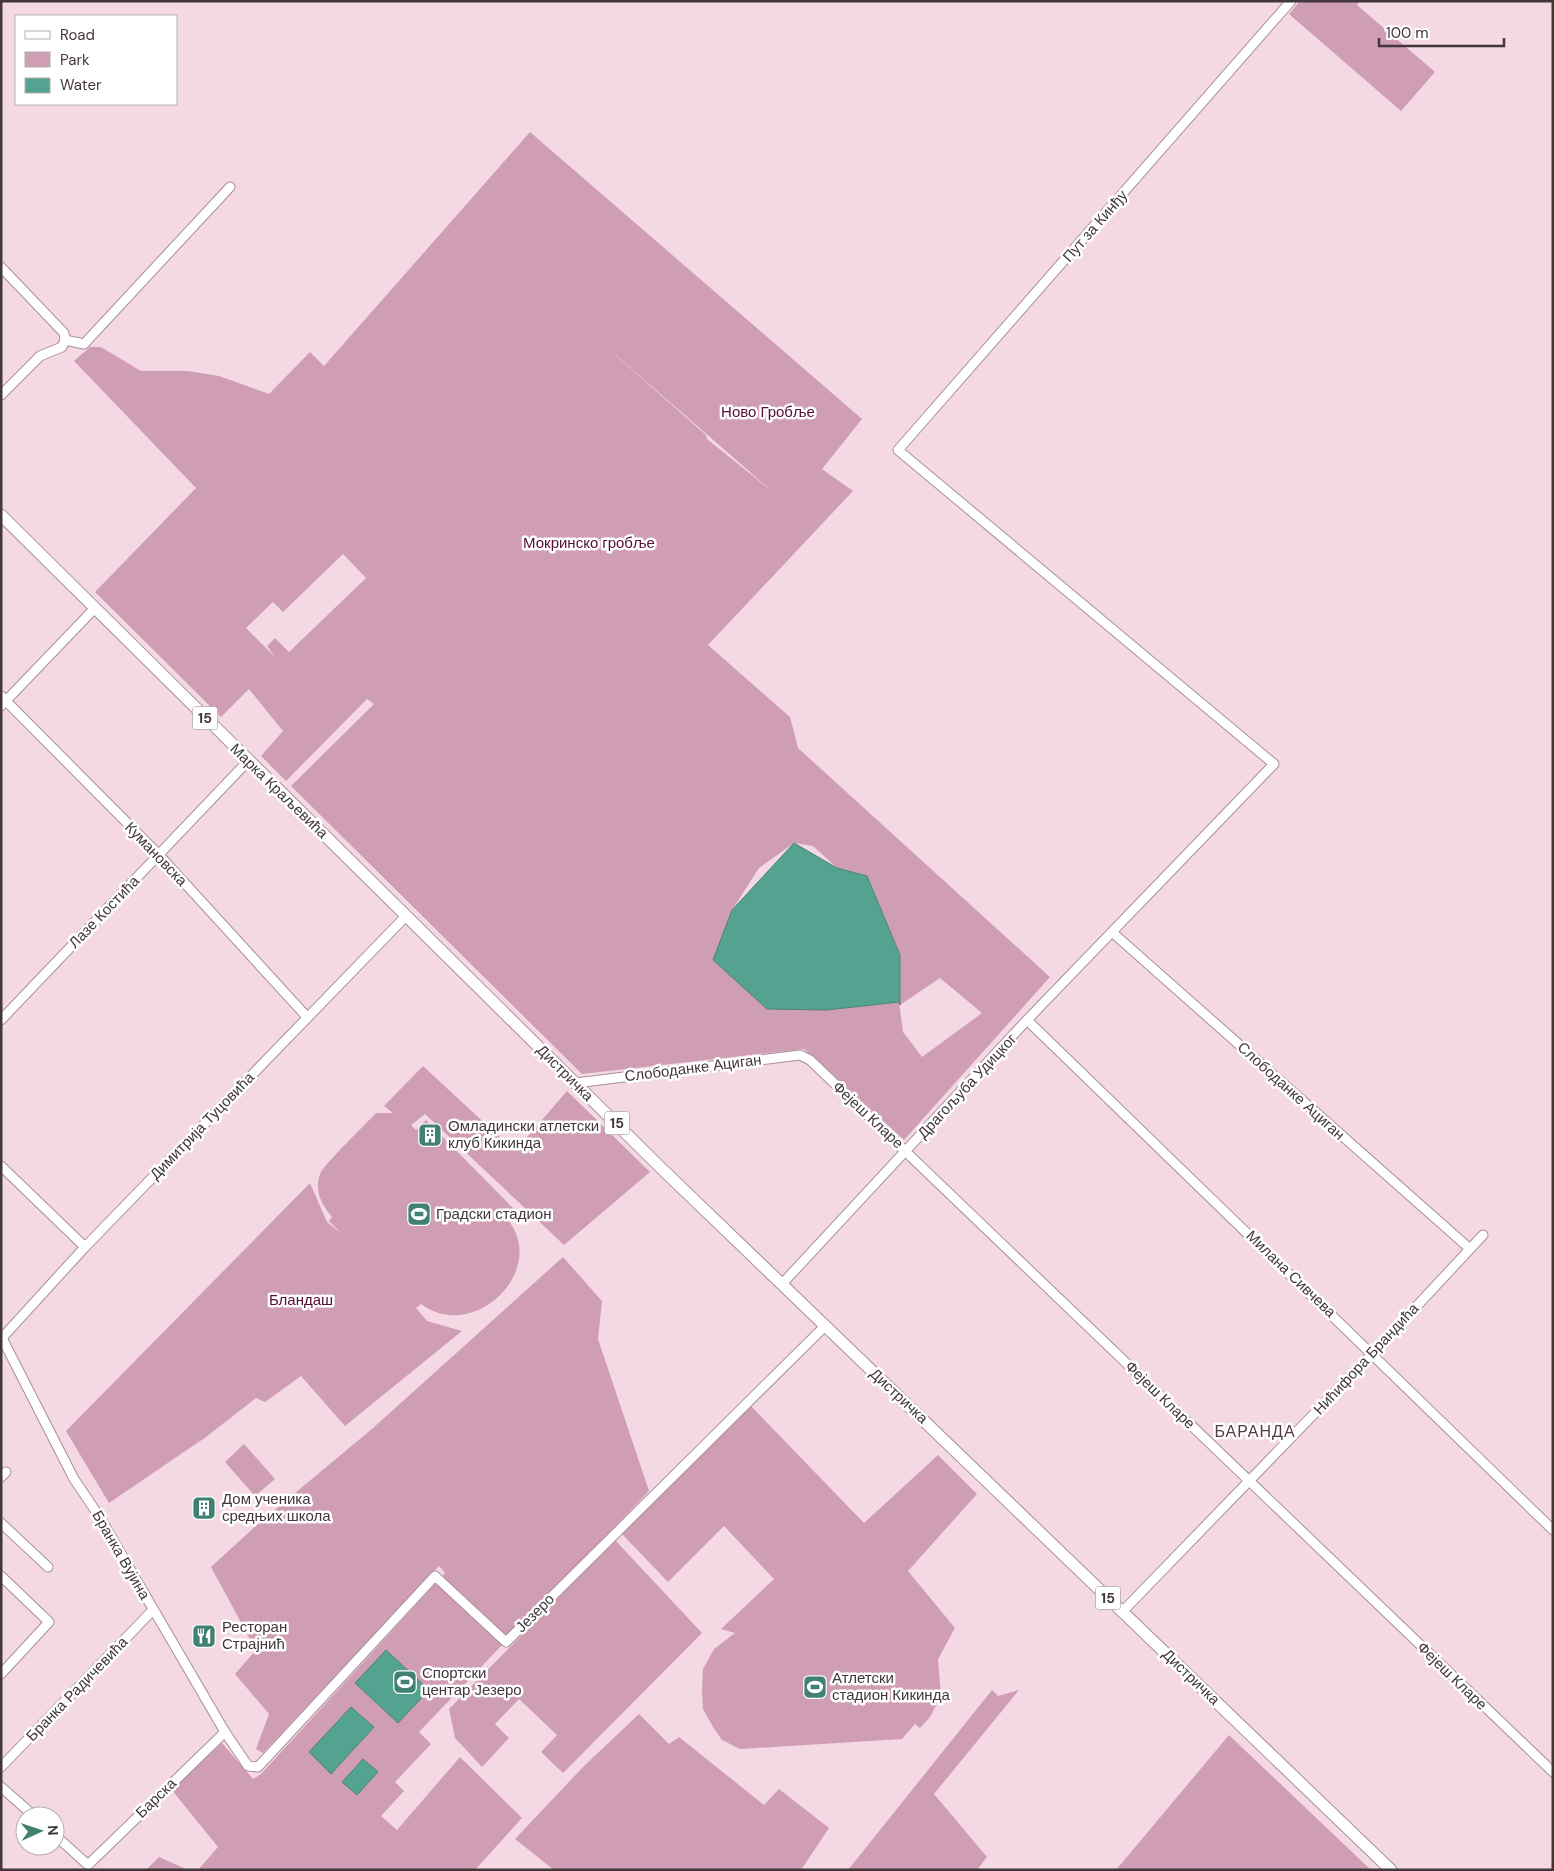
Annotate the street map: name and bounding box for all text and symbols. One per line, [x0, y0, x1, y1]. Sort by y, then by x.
legend [15, 15, 178, 105]
scale bar [1379, 15, 1504, 47]
text: 100 m [1386, 23, 1429, 43]
text: Road [60, 25, 95, 45]
text: Park [60, 50, 90, 70]
text: Water [60, 75, 102, 95]
street label: Пут за Кинђу [1058, 185, 1132, 266]
park label: Ново Гробље [721, 402, 815, 422]
park label: Мокринско гробље [523, 533, 655, 553]
road number: 15 [192, 706, 218, 730]
street label: Марка Краљевића [226, 739, 333, 843]
street label: Кумановска [120, 818, 192, 891]
street label: Лазе Костића [64, 871, 144, 953]
street label: Драгољуба Удицког [913, 1029, 1021, 1143]
street label: Слободанке Ациган [1233, 1037, 1349, 1145]
street label: Дистричка [532, 1040, 598, 1106]
street label: Слободанке Ациган [623, 1050, 763, 1086]
street label: Димитрија Туцовића [145, 1067, 259, 1184]
street label: Фејеш Кларе [828, 1077, 908, 1153]
road number: 15 [604, 1112, 630, 1134]
place label: Омладински атлетски клуб Кикинда [448, 1116, 599, 1153]
building icon: Омладински атлетски клуб Кикинда [417, 1122, 443, 1148]
sports icon: Градски стадион [406, 1201, 432, 1227]
place label: Градски стадион [436, 1204, 551, 1224]
street label: Милана Сивчева [1242, 1226, 1341, 1322]
park label: Бландаш [269, 1290, 333, 1310]
street label: Нићифора Брандића [1309, 1298, 1424, 1419]
street label: Фејеш Кларе [1121, 1357, 1199, 1433]
street label: Дистричка [866, 1364, 933, 1429]
district label: БАРАНДА [1214, 1421, 1296, 1442]
place label: Дом ученика средњих школа [222, 1489, 331, 1526]
building icon: Дом ученика средњих школа [191, 1495, 217, 1521]
street label: Бранка Вујина [87, 1507, 155, 1604]
road number: 15 [1096, 1586, 1120, 1610]
street label: Језеро [511, 1589, 559, 1637]
place label: Ресторан Страјнић [222, 1617, 287, 1654]
restaurant icon: Ресторан Страјнић [191, 1623, 217, 1649]
street label: Бранка Радичевића [22, 1632, 133, 1746]
street label: Фејеш Кларе [1413, 1638, 1491, 1714]
street label: Дистричка [1158, 1645, 1225, 1710]
place label: Спортски центар Језеро [422, 1663, 522, 1700]
place label: Атлетски стадион Кикинда [832, 1668, 950, 1705]
sports icon: Спортски центар Језеро [392, 1669, 418, 1695]
sports icon: Атлетски стадион Кикинда [802, 1674, 828, 1700]
street label: Барска [131, 1773, 181, 1822]
north arrow [15, 1806, 65, 1856]
text: N [44, 1825, 62, 1836]

